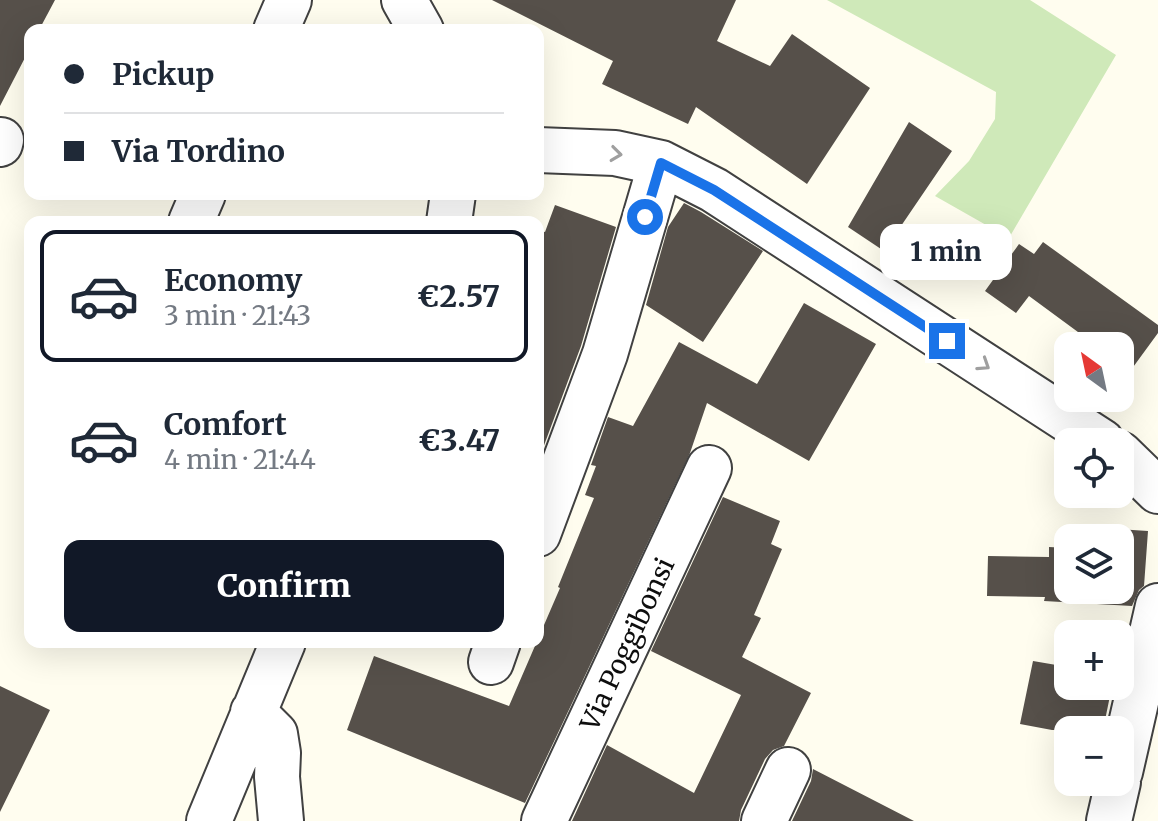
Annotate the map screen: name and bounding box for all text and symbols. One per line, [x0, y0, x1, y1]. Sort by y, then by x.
text: Pickup [112, 55, 214, 93]
text: Via Tordino [112, 132, 285, 170]
one-way arrow [609, 145, 623, 162]
route start [627, 199, 663, 235]
callout: 1 min [881, 225, 1013, 281]
text: 1 min [910, 235, 982, 268]
icon: car [68, 260, 140, 332]
text: Economy [164, 261, 302, 299]
text: €2.57 [417, 277, 500, 315]
text: 3 min · 21:43 [164, 299, 311, 332]
route end [929, 323, 965, 359]
north arrow [1054, 332, 1134, 412]
map controls [1054, 332, 1134, 796]
one-way arrow [976, 356, 990, 371]
icon: car [68, 404, 140, 476]
text: Comfort [164, 405, 287, 443]
text: €3.47 [418, 421, 500, 459]
button: locate [1054, 428, 1134, 508]
text: 4 min · 21:44 [164, 443, 316, 476]
button: layers [1054, 524, 1134, 604]
button: Confirm [64, 540, 504, 632]
street label: Via Poggibonsi [572, 552, 681, 737]
button: + [1054, 620, 1134, 700]
button: − [1054, 716, 1134, 796]

